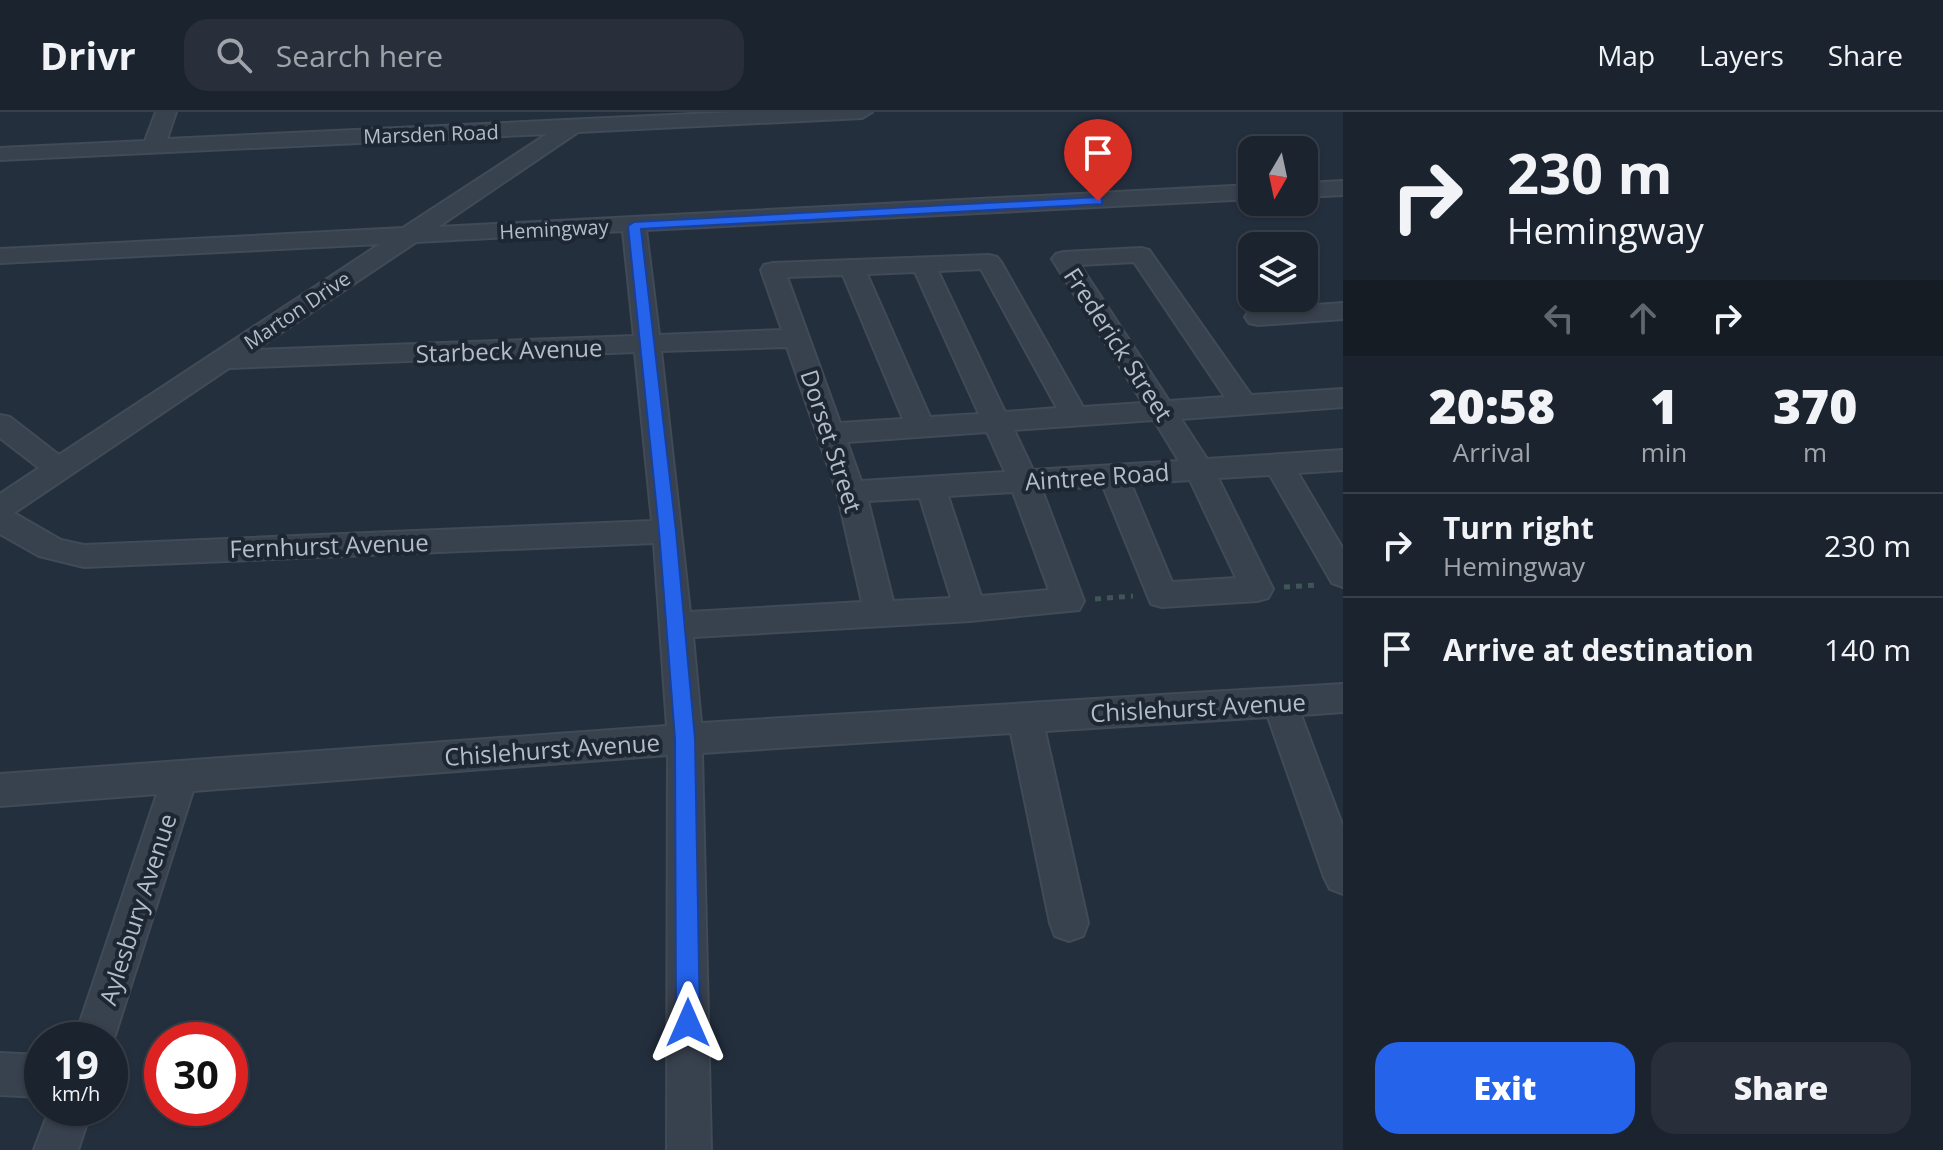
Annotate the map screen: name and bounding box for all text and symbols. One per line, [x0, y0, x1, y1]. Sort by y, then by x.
search box [184, 19, 744, 91]
text: Drivr [40, 29, 136, 81]
icon: search [212, 33, 256, 77]
text: Search here [276, 35, 443, 76]
text: Map [1597, 36, 1655, 74]
text: Layers [1699, 36, 1784, 74]
text: Share [1828, 36, 1903, 74]
street label: Marsden Road [363, 118, 499, 150]
pin [1064, 119, 1132, 201]
icon: arrive [1076, 131, 1120, 175]
text: 230 m [1507, 134, 1673, 210]
north arrow [1238, 136, 1318, 216]
map controls [1238, 136, 1318, 312]
icon: right [1375, 144, 1479, 248]
text: Hemingway [1507, 206, 1704, 255]
street label: Hemingway [499, 213, 610, 245]
button: layers [1238, 232, 1318, 312]
street label: Frederick Street [1057, 261, 1181, 427]
street label: Marton Drive [239, 264, 355, 356]
icon: left [1537, 296, 1581, 340]
icon: ahead [1621, 296, 1665, 340]
icon: right [1705, 296, 1749, 340]
street label: Starbeck Avenue [415, 330, 603, 370]
street label: Dorset Street [793, 365, 871, 517]
text: 20:58 [1429, 373, 1555, 438]
text: 1 [1650, 373, 1678, 438]
text: 370 [1773, 373, 1857, 438]
text: Arrival [1453, 434, 1531, 470]
text: min [1641, 434, 1687, 470]
text: m [1803, 434, 1827, 470]
street label: Aintree Road [1024, 454, 1170, 498]
text: Turn right [1443, 507, 1594, 548]
icon: right [1375, 523, 1419, 567]
street label: Fernhurst Avenue [229, 525, 429, 565]
text: 230 m [1824, 525, 1911, 566]
text: Hemingway [1443, 548, 1585, 584]
icon: arrive [1375, 627, 1419, 671]
text: Arrive at destination [1443, 629, 1754, 670]
text: 140 m [1824, 629, 1911, 670]
street label: Chislehurst Avenue [1089, 685, 1307, 729]
street label: Chislehurst Avenue [443, 725, 661, 773]
street label: Aylesbury Avenue [91, 809, 183, 1009]
position arrow [646, 981, 730, 1065]
speed limit sign: 30 [144, 1022, 248, 1126]
text: 19 [53, 1036, 99, 1091]
button: Exit [1375, 1042, 1635, 1134]
button: Share [1651, 1042, 1911, 1134]
text: km/h [52, 1080, 100, 1107]

